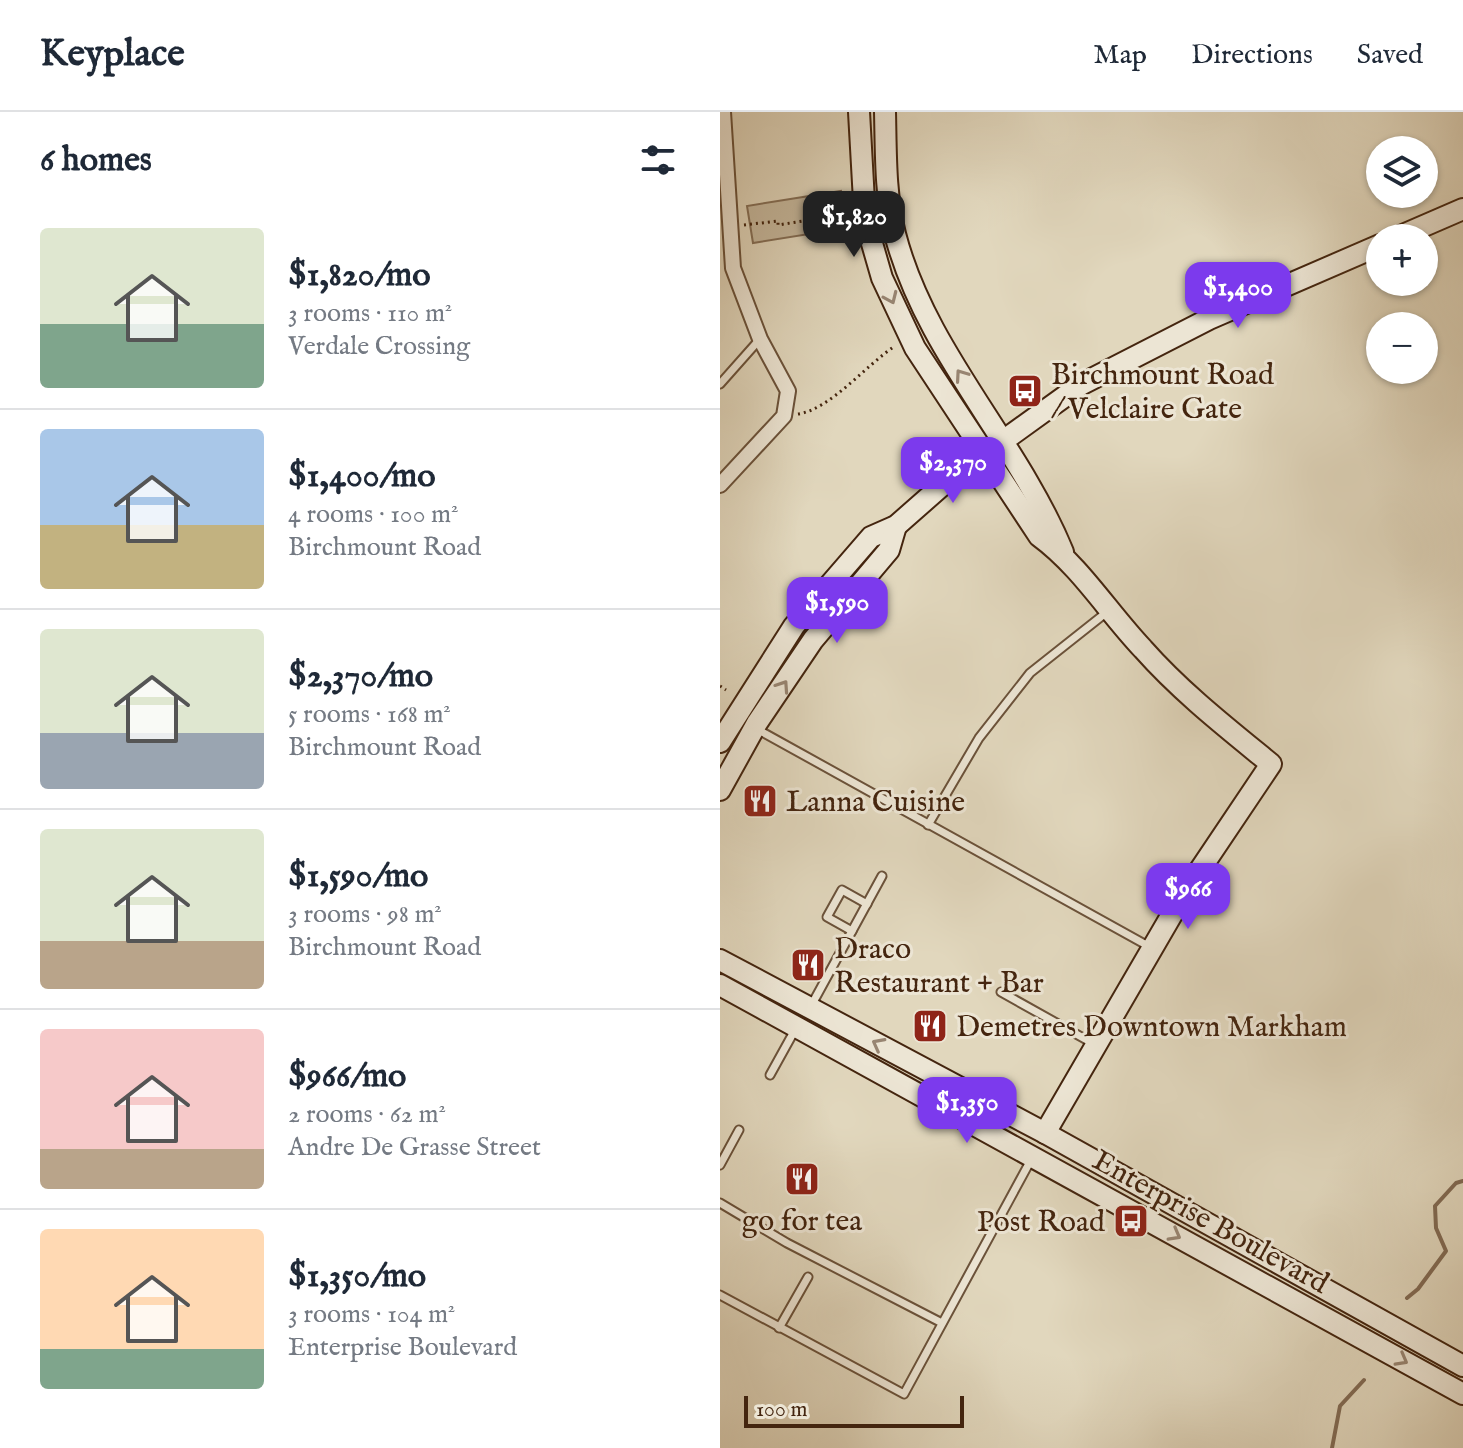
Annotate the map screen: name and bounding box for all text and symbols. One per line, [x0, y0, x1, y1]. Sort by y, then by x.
text: Keyplace [40, 31, 185, 79]
text: Map [1093, 38, 1147, 73]
text: Directions [1191, 38, 1313, 73]
text: Saved [1357, 38, 1423, 73]
map controls [1366, 136, 1438, 384]
button: layers [1366, 136, 1438, 208]
icon: filters [636, 138, 680, 182]
text: 6 homes [40, 139, 152, 182]
pin: $1,820 [789, 191, 919, 259]
text: $1,820 [821, 200, 887, 233]
button: + [1366, 224, 1438, 296]
text: $1,820/mo [288, 254, 431, 297]
icon: home [104, 260, 200, 356]
pin: $1,400 [1173, 262, 1303, 330]
text: $1,400 [1203, 271, 1273, 304]
one-way arrow [881, 289, 897, 304]
text: 3 rooms · 110 m² [288, 297, 452, 330]
button: − [1366, 312, 1438, 384]
text: Verdale Crossing [288, 330, 470, 363]
place label: Birchmount Road / Velclaire Gate [1051, 357, 1275, 429]
one-way arrow [956, 370, 971, 384]
bus stop icon: Birchmount Road / Velclaire Gate [1006, 372, 1044, 410]
pin: $2,370 [888, 437, 1018, 505]
text: $2,370 [919, 446, 987, 479]
text: $1,400/mo [288, 455, 435, 498]
icon: home [104, 461, 200, 557]
text: 4 rooms · 100 m² [288, 498, 458, 531]
text: Birchmount Road [288, 531, 481, 564]
pin: $1,590 [772, 577, 902, 645]
text: $1,590 [805, 586, 869, 619]
text: $2,370/mo [288, 655, 433, 698]
icon: home [104, 661, 200, 757]
one-way arrow [773, 680, 788, 694]
text: 5 rooms · 168 m² [288, 698, 451, 731]
text: Birchmount Road [288, 731, 481, 764]
restaurant icon: Lanna Cuisine [741, 782, 779, 820]
place label: Lanna Cuisine [786, 784, 965, 822]
text: $1,590/mo [288, 855, 428, 898]
icon: home [104, 861, 200, 957]
pin: $966 [1141, 863, 1235, 931]
text: $966 [1164, 872, 1212, 905]
text: 3 rooms · 98 m² [288, 898, 442, 931]
text: Birchmount Road [288, 931, 481, 964]
place label: Draco Restaurant + Bar [834, 931, 1044, 1003]
restaurant icon: Draco Restaurant + Bar [789, 946, 827, 984]
restaurant icon: Demetres Downtown Markham [911, 1007, 949, 1045]
place label: Demetres Downtown Markham [956, 1009, 1347, 1047]
one-way arrow [871, 1038, 886, 1053]
text: $966/mo [288, 1055, 406, 1098]
icon: home [104, 1061, 200, 1157]
pin: $1,350 [902, 1077, 1032, 1145]
text: $1,350 [936, 1086, 998, 1119]
text: 2 rooms · 62 m² [288, 1098, 446, 1131]
text: Andre De Grasse Street [288, 1131, 541, 1164]
street label: Enterprise Boulevard [1085, 1142, 1336, 1304]
restaurant icon: go for tea [783, 1160, 821, 1198]
bus stop icon: Post Road [1112, 1202, 1150, 1240]
place label: go for tea [742, 1203, 862, 1241]
place label: Post Road [977, 1204, 1106, 1242]
one-way arrow [1167, 1225, 1181, 1240]
text: $1,350/mo [288, 1255, 426, 1298]
icon: home [104, 1261, 200, 1357]
text: 3 rooms · 104 m² [288, 1298, 455, 1331]
text: Enterprise Boulevard [288, 1331, 517, 1364]
one-way arrow [1394, 1351, 1409, 1366]
scale bar [744, 1392, 964, 1428]
text: 100 m [756, 1396, 808, 1424]

